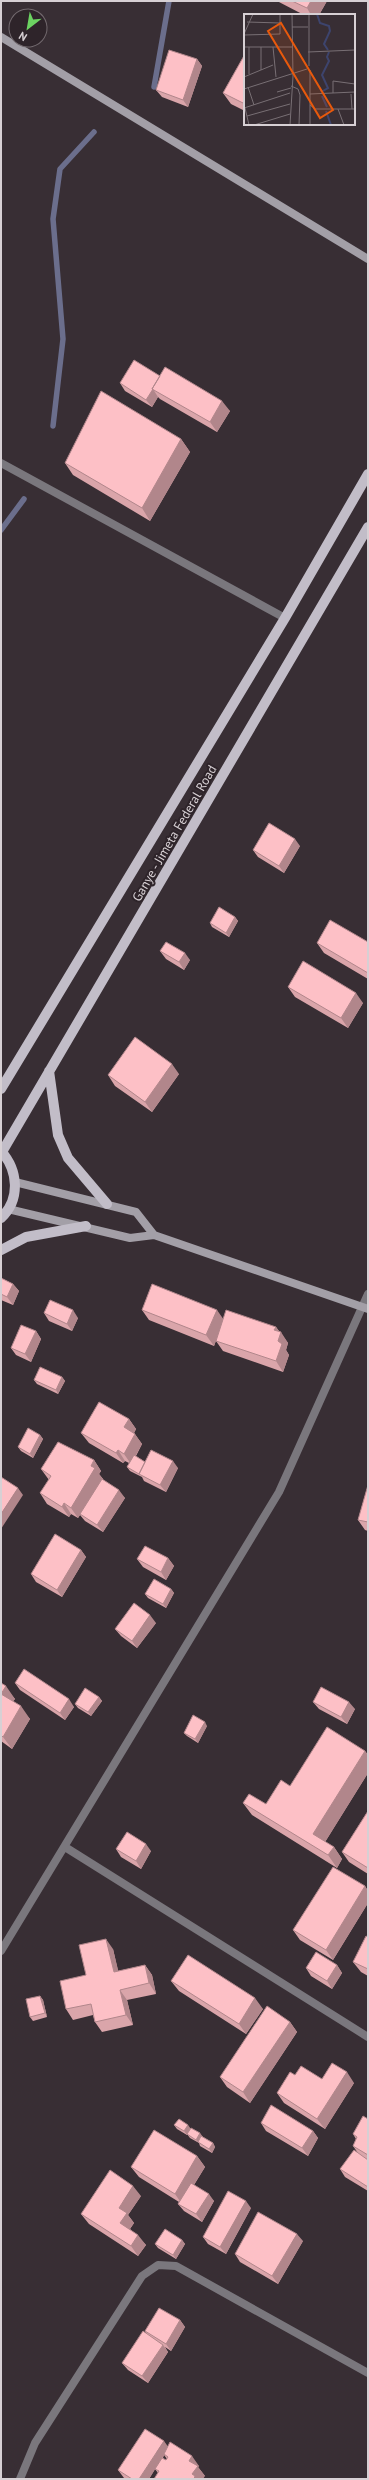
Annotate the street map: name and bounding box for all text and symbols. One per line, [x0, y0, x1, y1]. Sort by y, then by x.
north arrow [8, 8, 48, 48]
inset map [244, 14, 355, 125]
text: N [16, 29, 30, 44]
street label: Ganye - Jimeta Federal Road [128, 762, 221, 905]

